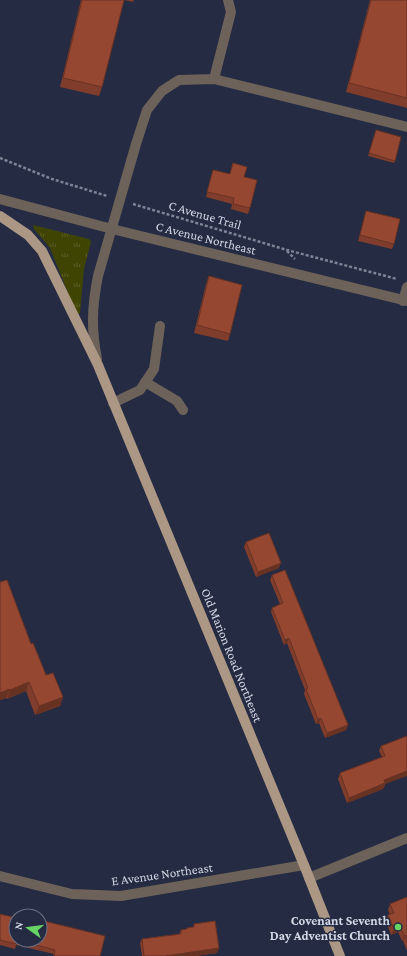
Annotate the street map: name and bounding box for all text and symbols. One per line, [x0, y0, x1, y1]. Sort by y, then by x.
street label: C Avenue Trail [167, 197, 244, 233]
street label: C Avenue Northeast [154, 218, 258, 258]
street label: Old Marion Road Northeast [198, 586, 266, 725]
street label: E Avenue Northeast [110, 859, 214, 889]
north arrow [8, 908, 48, 948]
place label: Covenant Seventh Day Adventist Church [270, 913, 391, 943]
text: N [12, 920, 25, 931]
marker: Covenant Seventh Day Adventist Church [393, 922, 403, 932]

